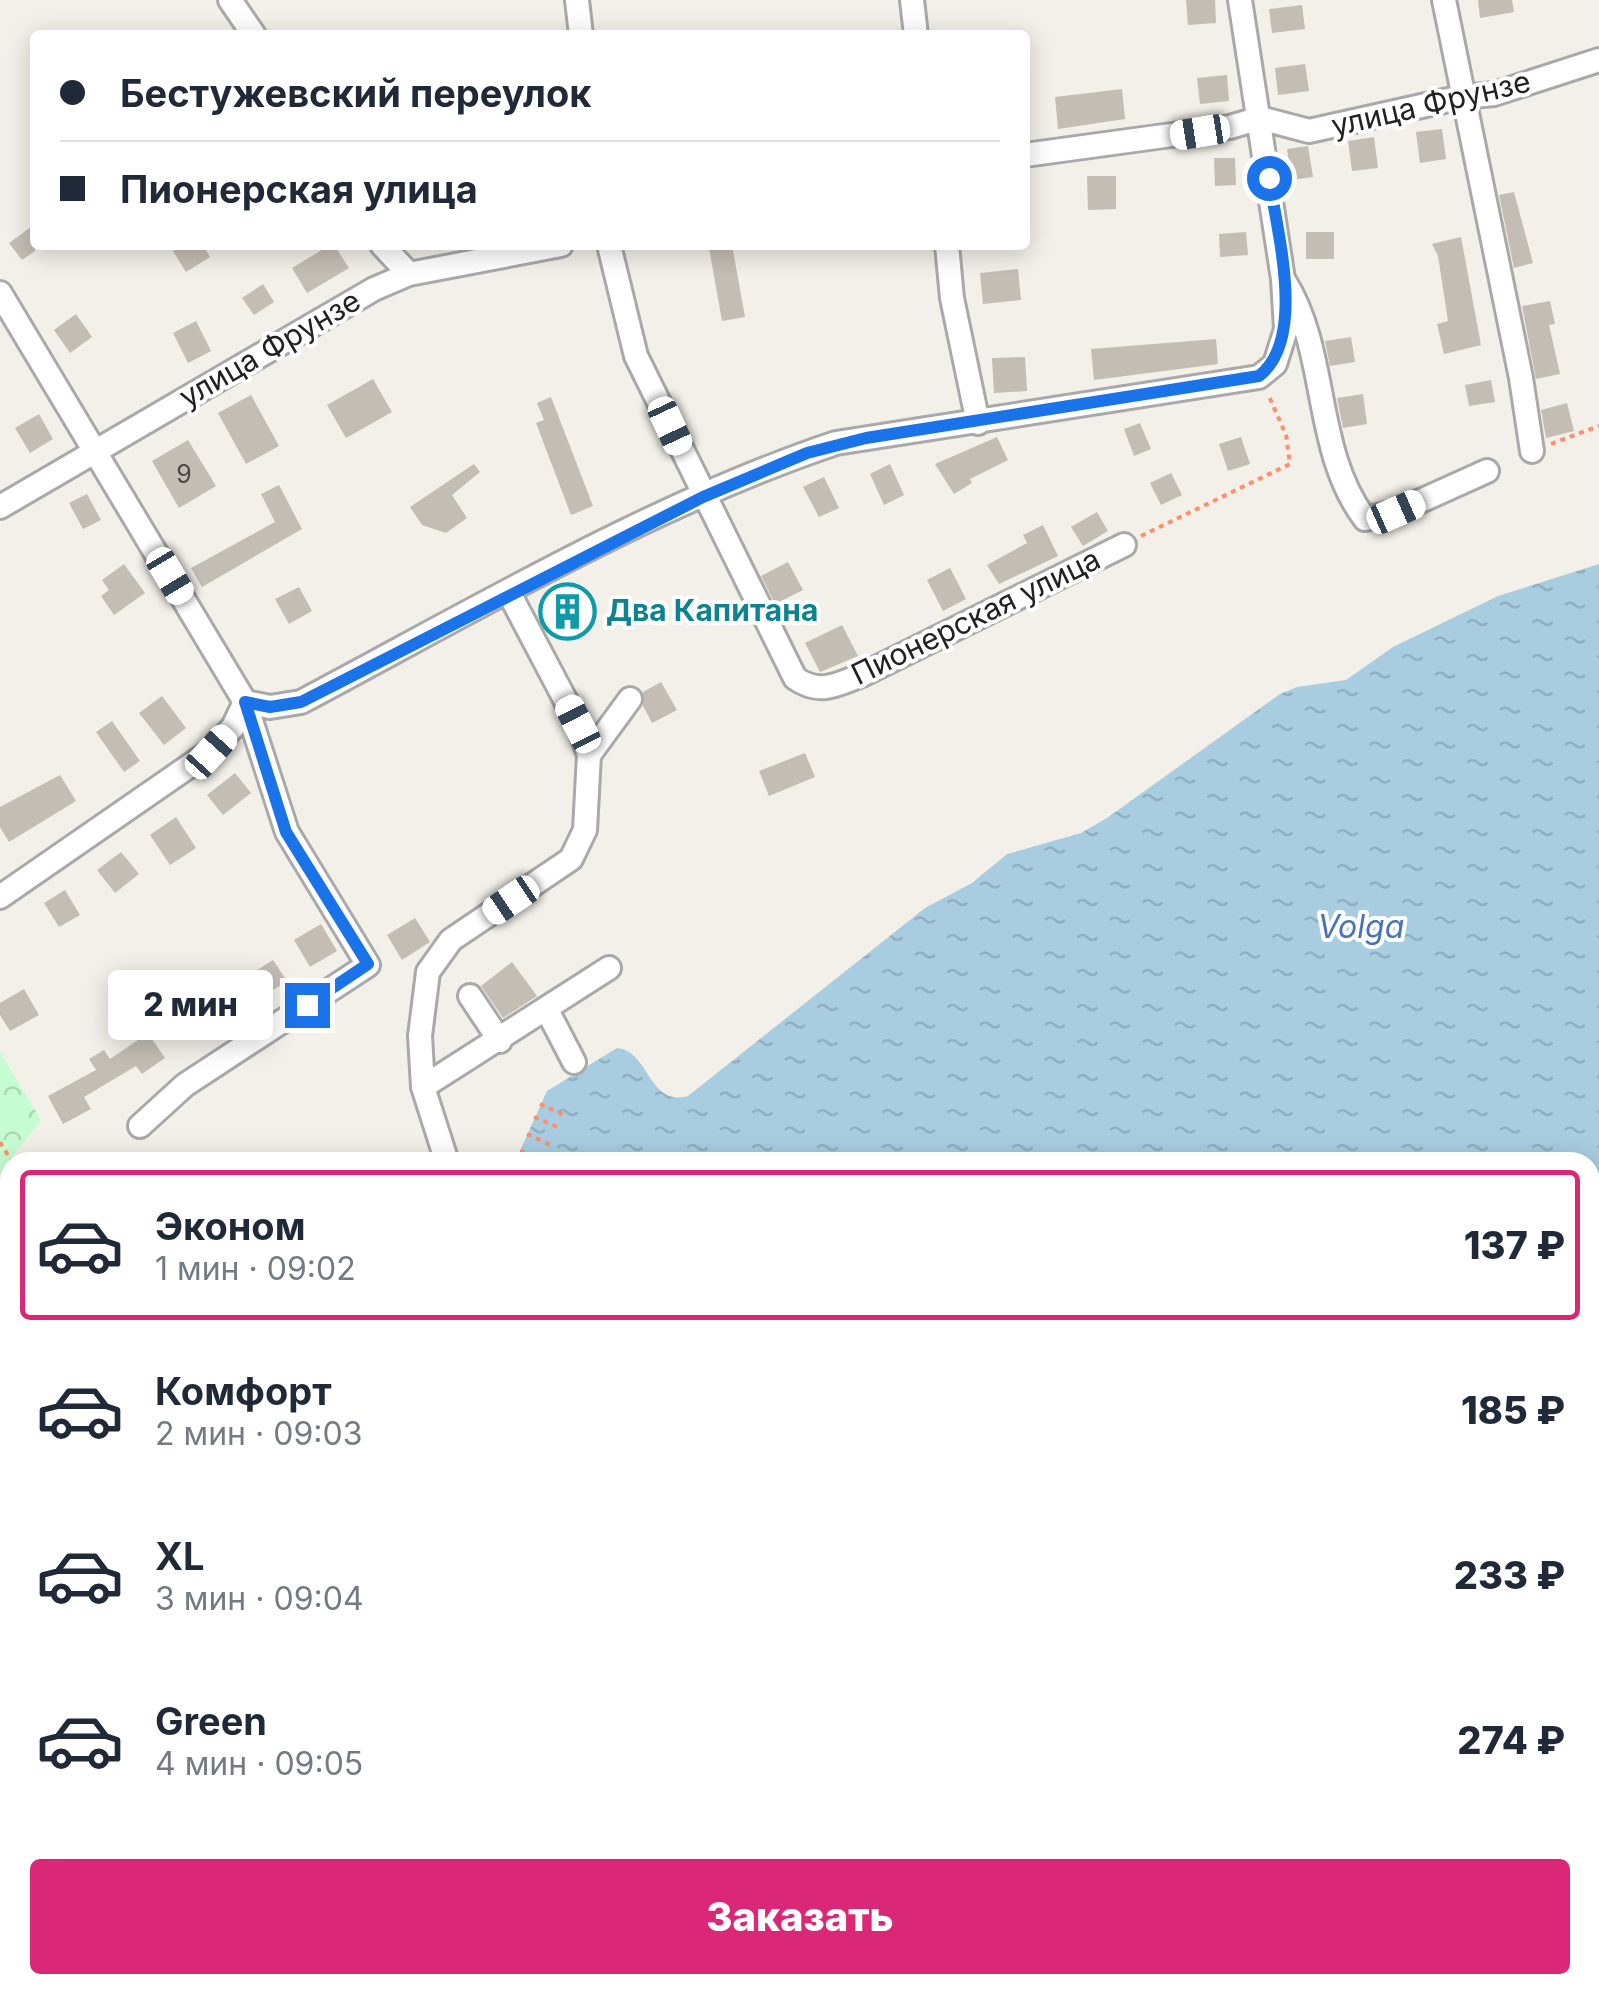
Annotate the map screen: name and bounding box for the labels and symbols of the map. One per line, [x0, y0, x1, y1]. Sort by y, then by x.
street label: улица Фрунзе [1328, 63, 1534, 143]
car [1168, 112, 1232, 152]
route start [1247, 156, 1292, 201]
street label: улица Фрунзе [172, 282, 367, 415]
car [644, 392, 696, 460]
house number: 9 [176, 459, 192, 489]
car [1362, 486, 1430, 538]
street label: Пионерская улица [845, 540, 1106, 692]
car [142, 543, 198, 609]
building icon: Два Капитана [537, 581, 597, 641]
place label: Два Капитана [606, 592, 818, 628]
car [551, 690, 605, 758]
car [180, 720, 242, 784]
car [478, 871, 544, 929]
water label: Volga [1318, 907, 1404, 946]
callout: 2 мин [107, 970, 272, 1040]
route end [285, 983, 330, 1028]

